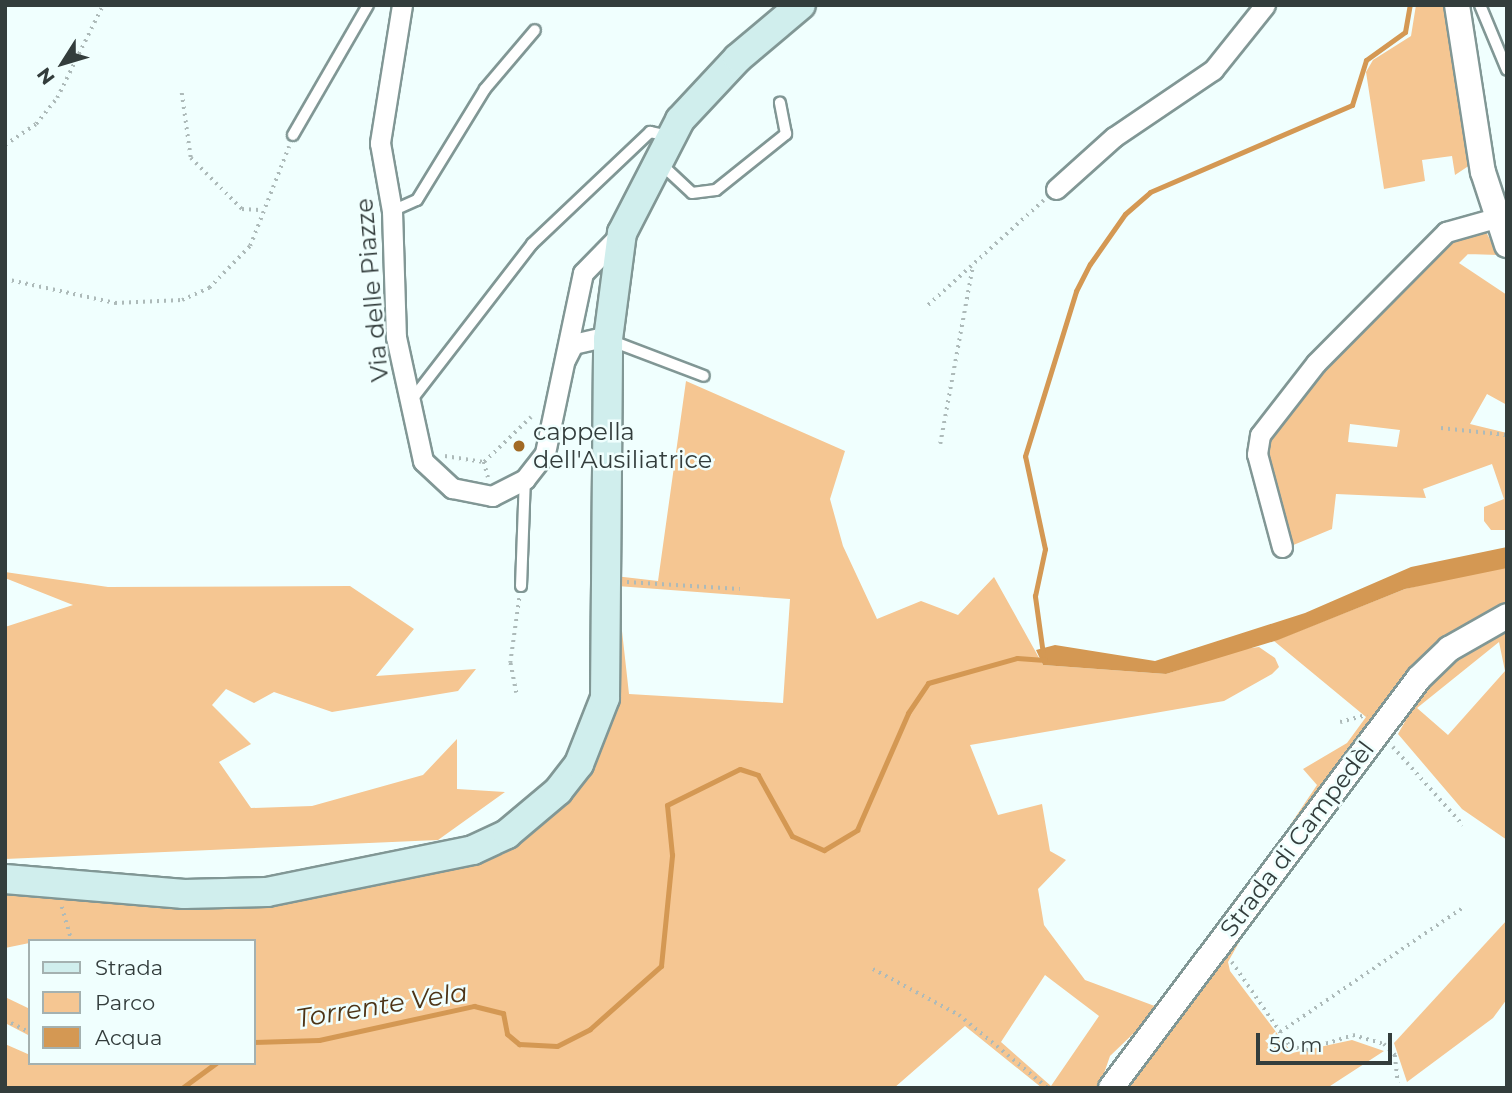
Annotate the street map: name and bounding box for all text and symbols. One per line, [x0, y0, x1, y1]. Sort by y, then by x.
north arrow [28, 28, 98, 98]
text: N [32, 63, 60, 89]
street label: Via delle Piazze [350, 197, 394, 383]
place label: cappella dell'Ausiliatrice [533, 418, 712, 474]
marker: cappella dell'Ausiliatrice [511, 438, 527, 454]
street label: Strada di Campedèl [1214, 735, 1380, 943]
legend [28, 939, 256, 1065]
text: Strada [95, 955, 163, 980]
water label: Torrente Vela [294, 977, 470, 1035]
text: Parco [95, 990, 155, 1015]
scale bar [1260, 1020, 1396, 1064]
text: Acqua [95, 1025, 162, 1050]
text: 50 m [1269, 1032, 1323, 1057]

